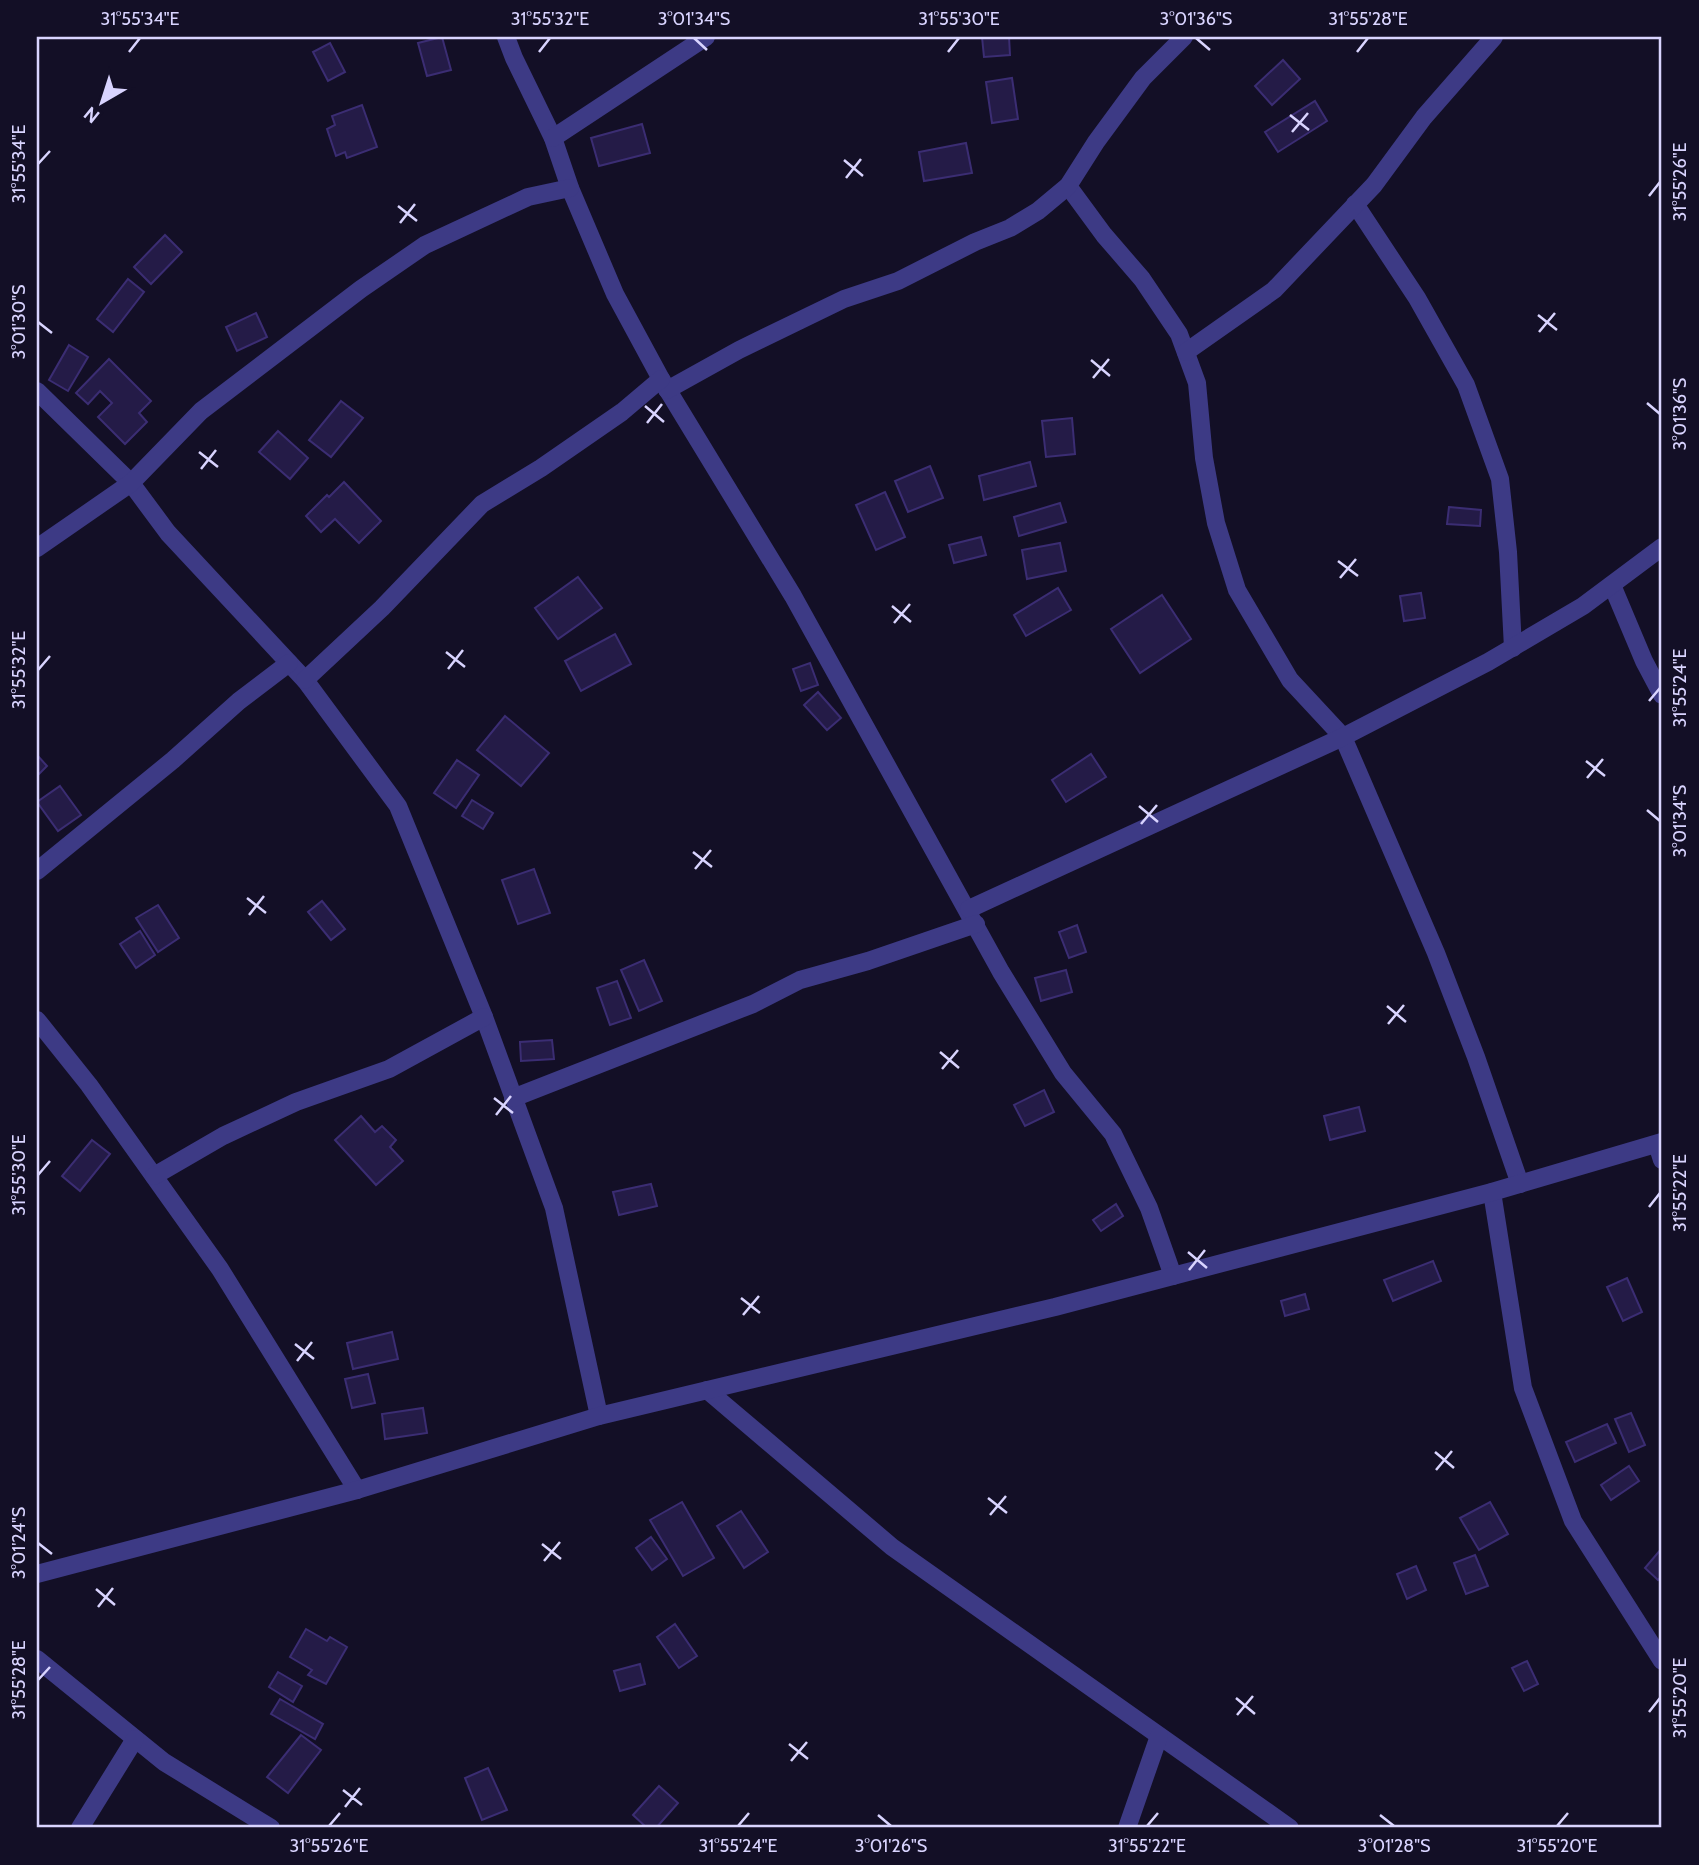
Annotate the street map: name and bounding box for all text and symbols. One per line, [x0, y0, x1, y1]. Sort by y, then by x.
text: 31°55'34"E [100, 8, 180, 30]
text: 31°55'32"E [511, 8, 589, 30]
text: 3°01'34"S [658, 8, 730, 30]
text: 31°55'30"E [918, 8, 1000, 30]
text: 3°01'36"S [1160, 8, 1232, 30]
text: 31°55'28"E [1328, 8, 1408, 30]
north arrow [66, 66, 136, 136]
text: N [79, 102, 104, 128]
text: 31°55'34"E [8, 124, 30, 204]
text: 31°55'26"E [1669, 143, 1691, 221]
text: 3°01'30"S [8, 284, 30, 360]
text: 3°01'36"S [1669, 378, 1691, 450]
text: 31°55'32"E [8, 631, 30, 709]
text: 31°55'24"E [1669, 649, 1691, 727]
text: 3°01'34"S [1669, 785, 1691, 857]
text: 31°55'30"E [8, 1134, 30, 1216]
text: 31°55'22"E [1669, 1154, 1691, 1232]
text: 3°01'24"S [8, 1507, 30, 1579]
text: 31°55'28"E [8, 1640, 30, 1720]
text: 31°55'20"E [1669, 1657, 1691, 1739]
text: 31°55'26"E [290, 1835, 368, 1857]
text: 31°55'24"E [699, 1835, 777, 1857]
text: 3°01'26"S [855, 1835, 927, 1857]
text: 31°55'22"E [1108, 1835, 1186, 1857]
text: 3°01'28"S [1357, 1835, 1431, 1857]
text: 31°55'20"E [1516, 1835, 1598, 1857]

